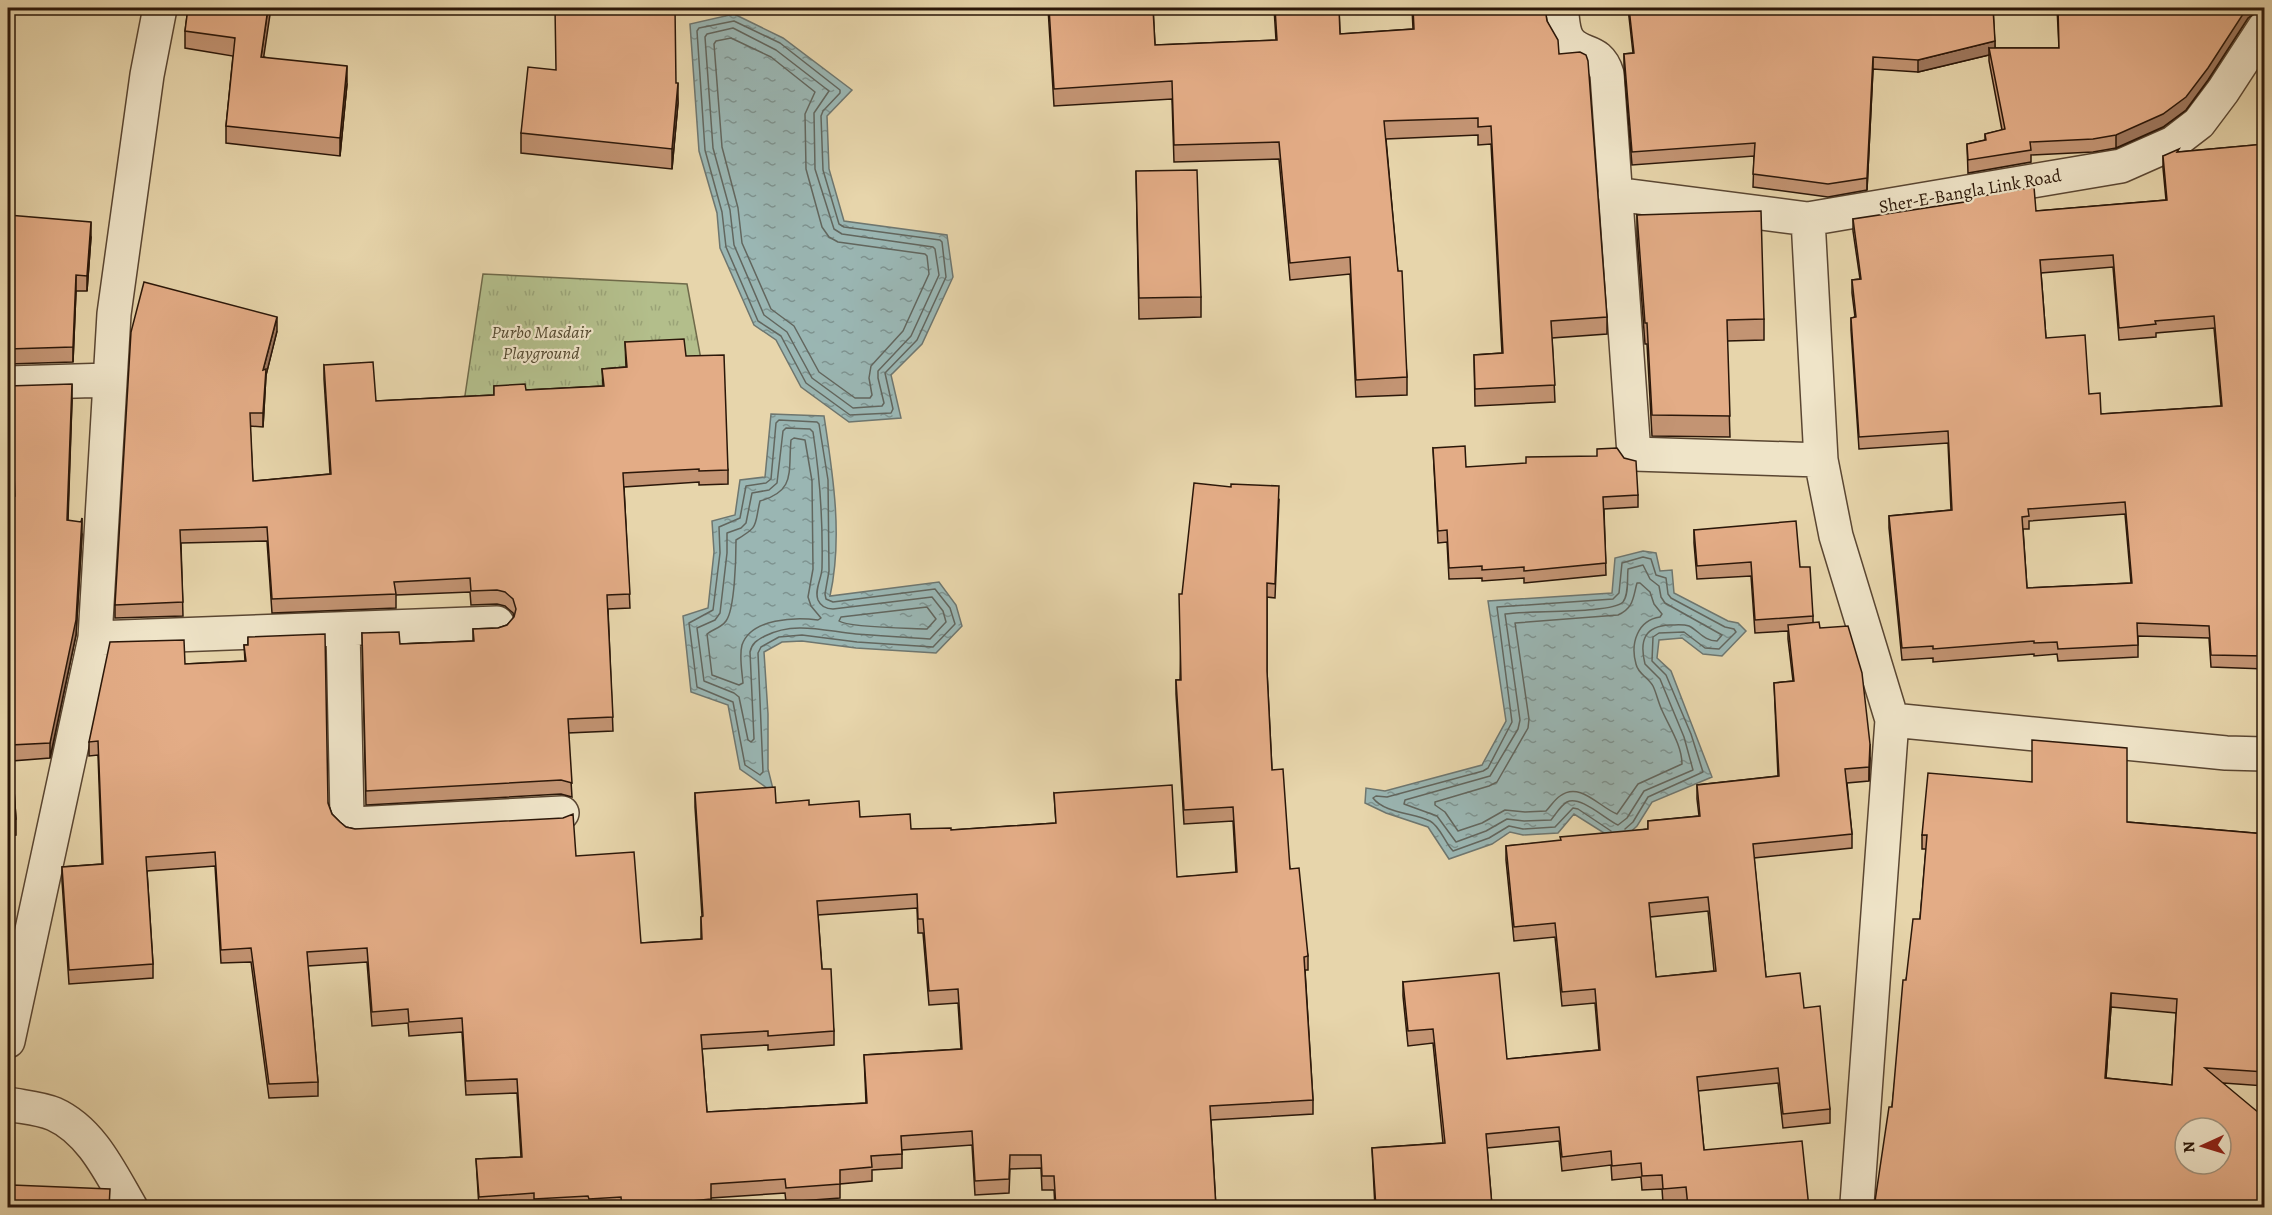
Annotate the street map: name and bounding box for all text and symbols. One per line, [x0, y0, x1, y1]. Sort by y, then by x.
street label: Sher-E-Bangla Link Road [1877, 163, 2063, 219]
park label: Purbo Masdair Playground [491, 320, 591, 365]
north arrow [2173, 1116, 2233, 1176]
text: N [2178, 1140, 2200, 1154]

